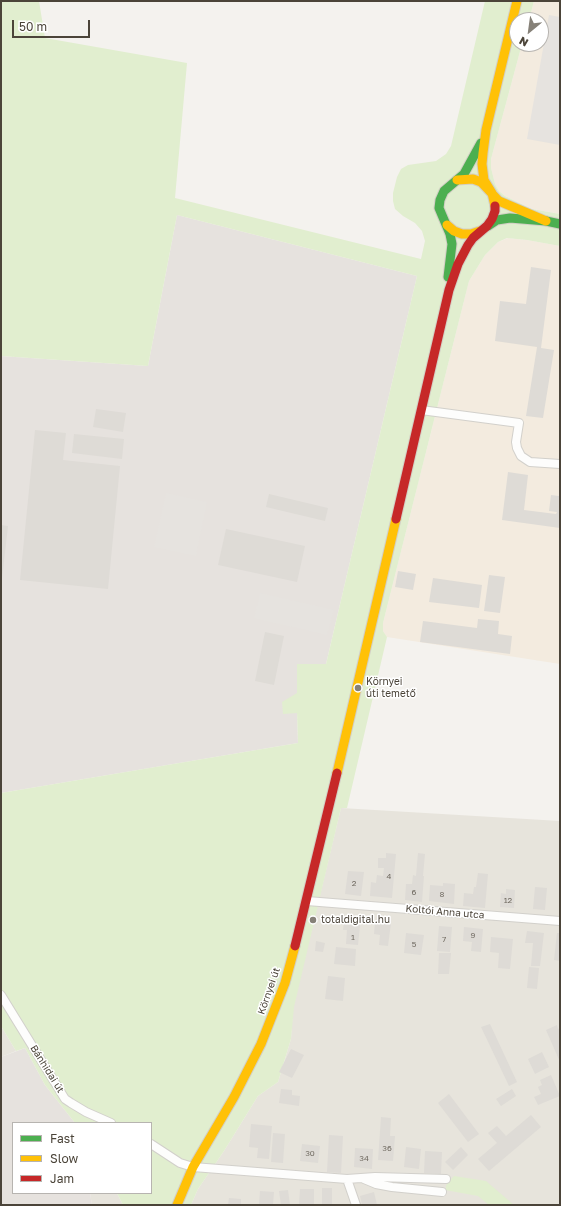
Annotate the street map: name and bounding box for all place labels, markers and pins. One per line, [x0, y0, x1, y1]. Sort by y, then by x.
place label: Környei úti temető [366, 676, 416, 700]
marker: Környei úti temető [353, 683, 363, 693]
place label: totaldigital.hu [321, 914, 390, 926]
marker: totaldigital.hu [308, 915, 318, 925]

